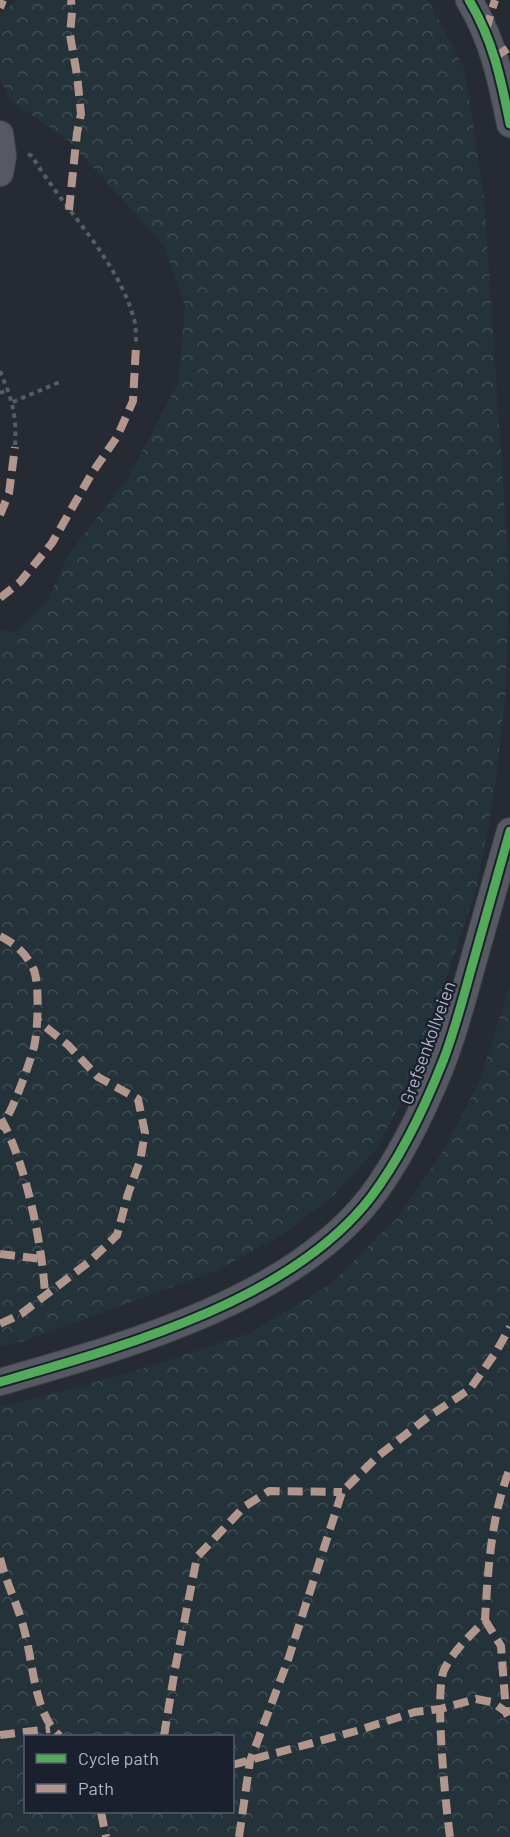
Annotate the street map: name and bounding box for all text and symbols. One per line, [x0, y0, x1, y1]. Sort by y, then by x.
street label: Grefsenkollveien [395, 978, 460, 1107]
legend [24, 1735, 234, 1813]
text: Cycle path [78, 1747, 159, 1769]
text: Path [78, 1777, 114, 1799]

